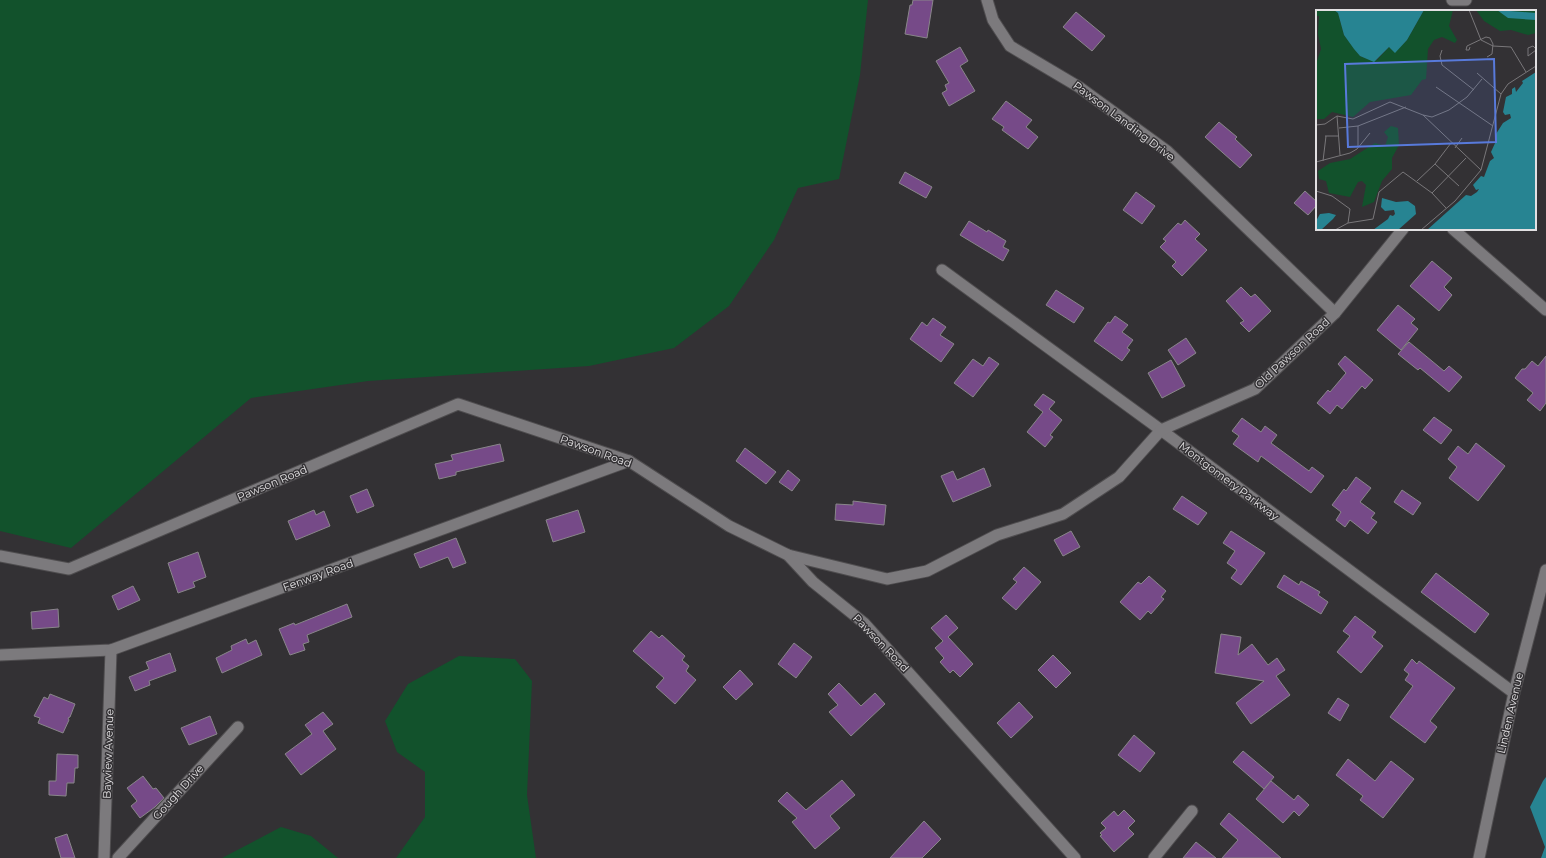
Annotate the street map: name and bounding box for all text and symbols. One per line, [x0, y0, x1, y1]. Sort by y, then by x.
inset map [1316, 10, 1536, 230]
street label: Pawson Landing Drive [1070, 78, 1178, 164]
street label: Old Pawson Road [1252, 315, 1332, 391]
street label: Pawson Road [558, 432, 634, 470]
street label: Montgomery Parkway [1176, 439, 1282, 523]
street label: Pawson Road [235, 462, 309, 504]
street label: Fenway Road [281, 556, 355, 594]
street label: Pawson Road [850, 611, 912, 675]
street label: Linden Avenue [1494, 671, 1526, 755]
street label: Bayview Avenue [99, 708, 117, 799]
street label: Gough Drive [150, 761, 207, 822]

